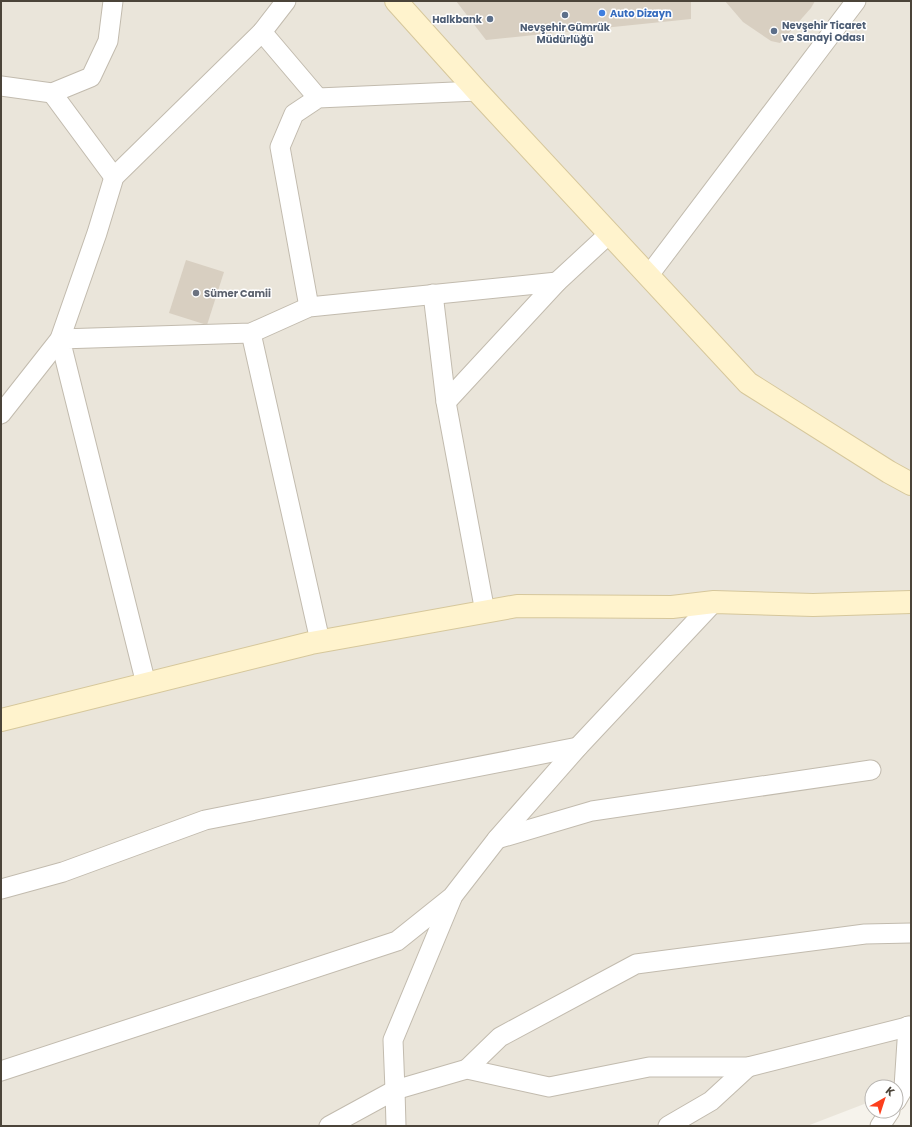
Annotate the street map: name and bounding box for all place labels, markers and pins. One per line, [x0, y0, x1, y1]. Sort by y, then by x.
place label: Auto Dizayn [610, 6, 672, 21]
marker: Auto Dizayn [597, 8, 607, 18]
marker: Nevşehir Gümrük Müdürlüğü [560, 10, 570, 20]
place label: Halkbank [432, 12, 483, 27]
marker: Halkbank [485, 14, 495, 24]
place label: Nevşehir Ticaret ve Sanayi Odası [782, 18, 866, 45]
place label: Nevşehir Gümrük Müdürlüğü [520, 20, 611, 47]
marker: Nevşehir Ticaret ve Sanayi Odası [769, 26, 779, 36]
place label: Sümer Camii [204, 286, 271, 301]
marker: Sümer Camii [191, 288, 201, 298]

